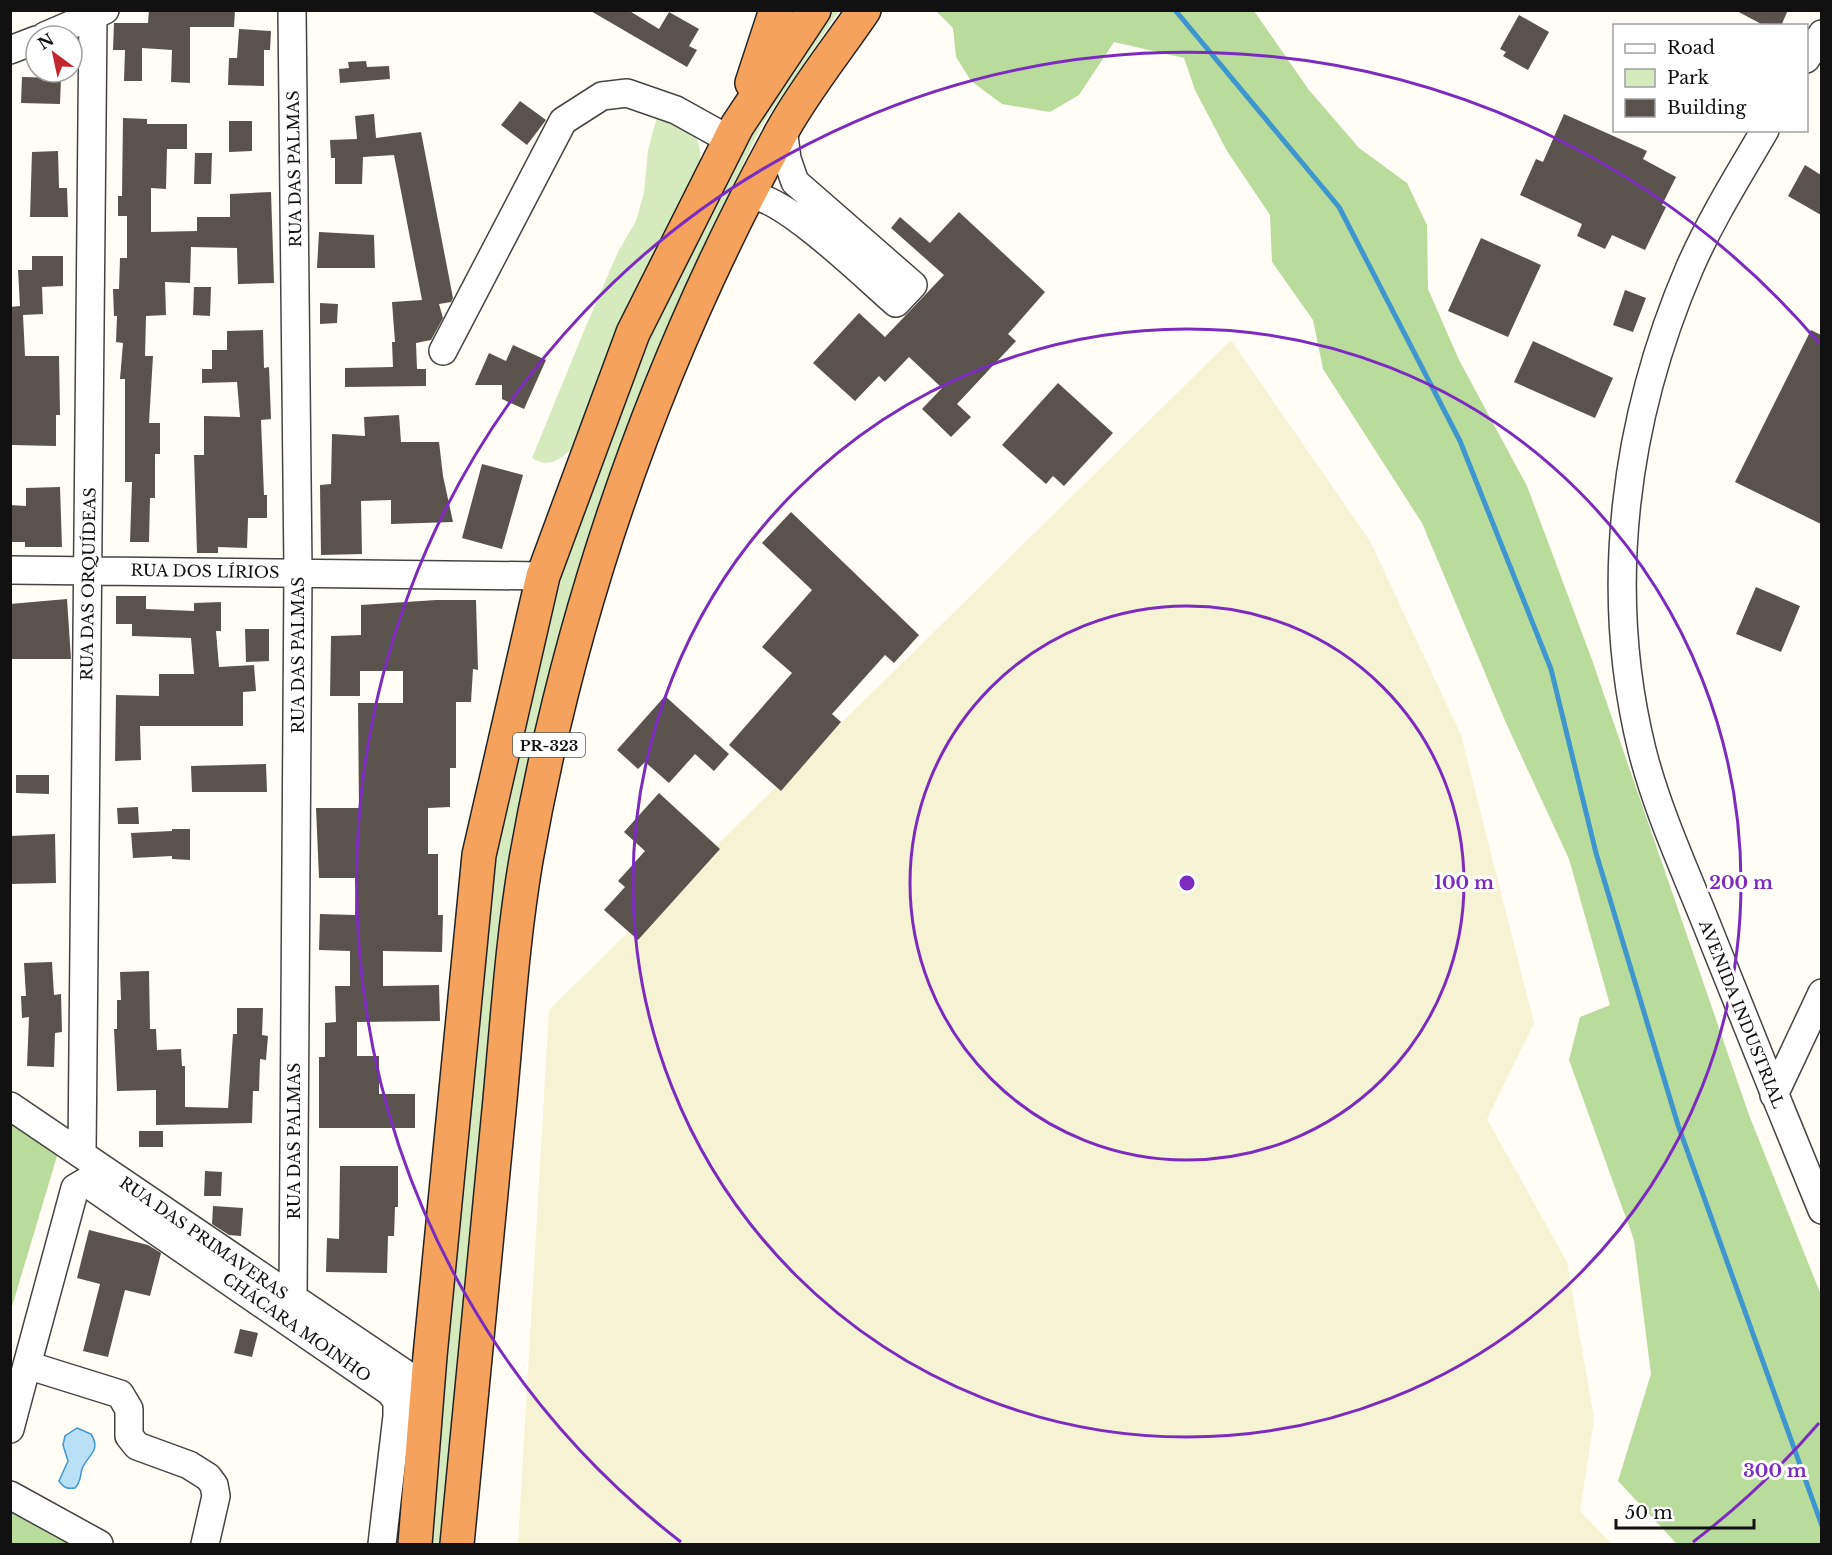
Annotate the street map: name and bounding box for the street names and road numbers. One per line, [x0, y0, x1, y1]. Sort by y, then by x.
street label: RUA DAS PALMAS [283, 90, 305, 248]
street label: RUA DAS ORQUÍDEAS [76, 487, 100, 681]
street label: RUA DOS LÍRIOS [131, 560, 279, 582]
street label: RUA DAS PALMAS [288, 577, 308, 733]
road number: PR-323 [513, 733, 585, 757]
street label: AVENIDA INDUSTRIAL [1695, 916, 1789, 1111]
street label: RUA DAS PALMAS [284, 1063, 304, 1219]
street label: RUA DAS PRIMAVERAS [116, 1172, 292, 1304]
street label: CHÁCARA MOINHO [219, 1268, 375, 1386]

